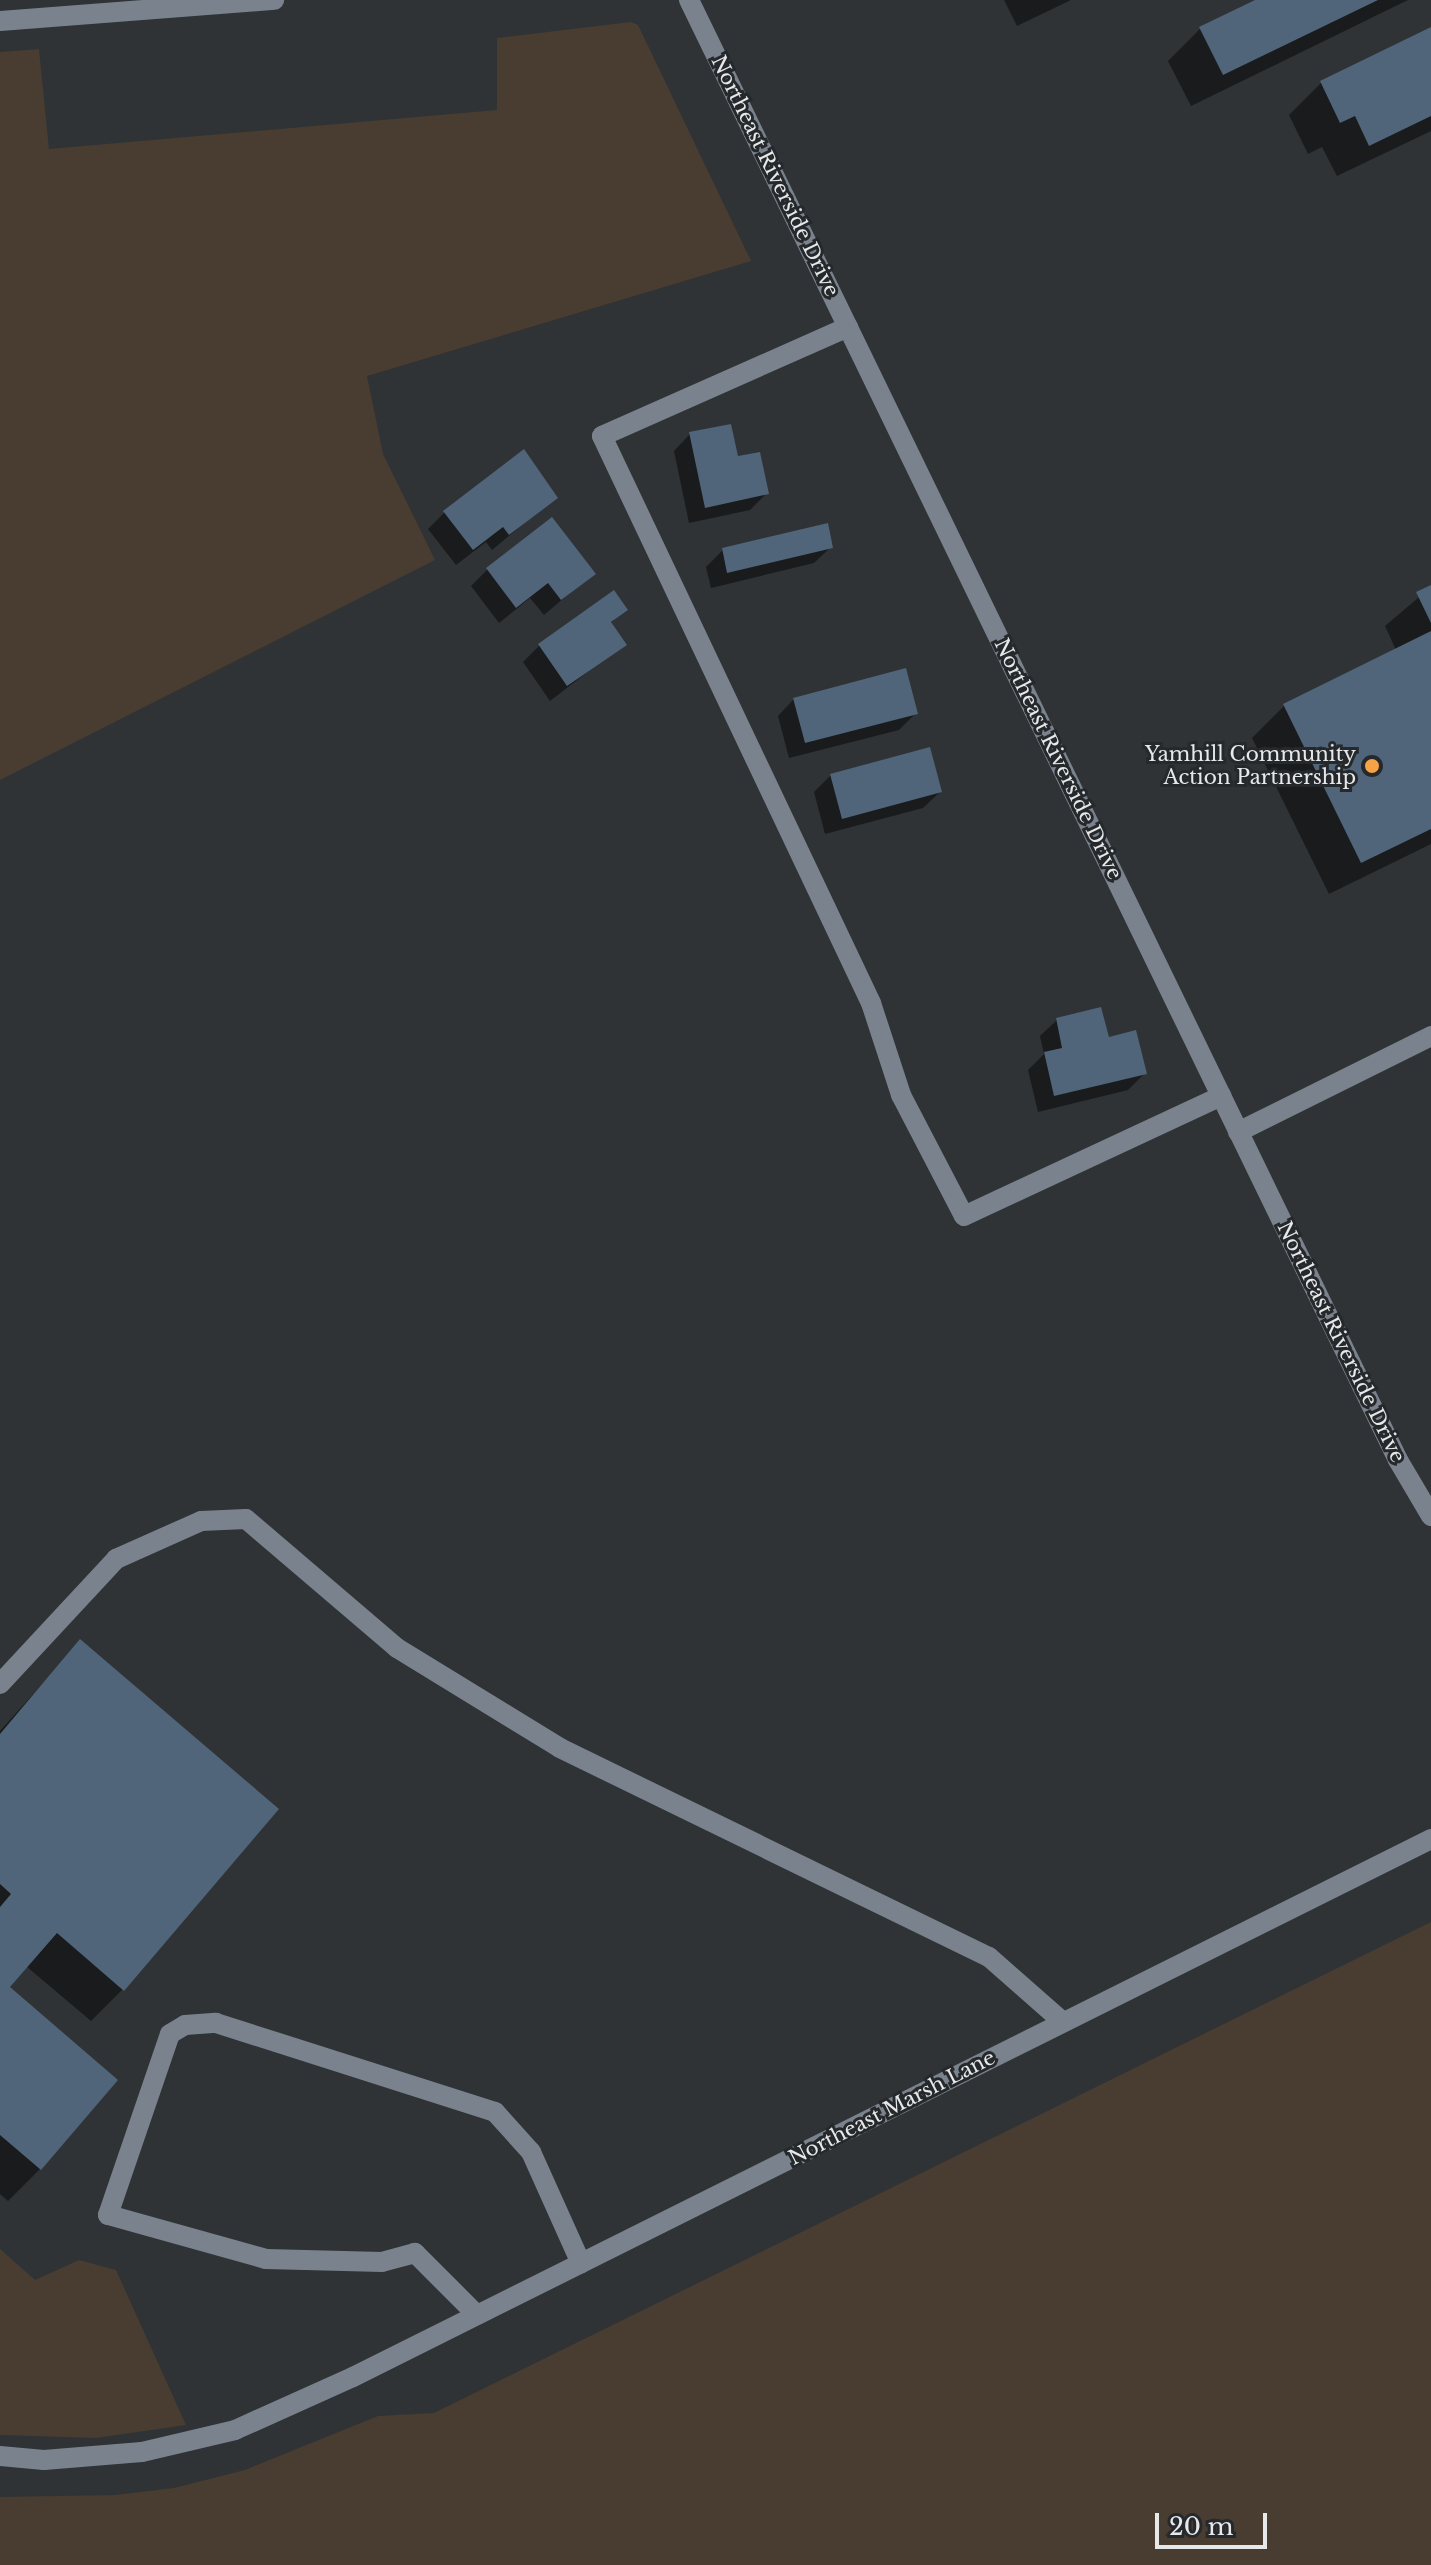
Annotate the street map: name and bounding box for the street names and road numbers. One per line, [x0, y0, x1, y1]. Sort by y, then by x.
street label: Northeast Riverside Drive [706, 52, 844, 300]
street label: Northeast Riverside Drive [989, 635, 1127, 883]
street label: Northeast Riverside Drive [1272, 1218, 1410, 1466]
street label: Northeast Marsh Lane [785, 2046, 999, 2170]

